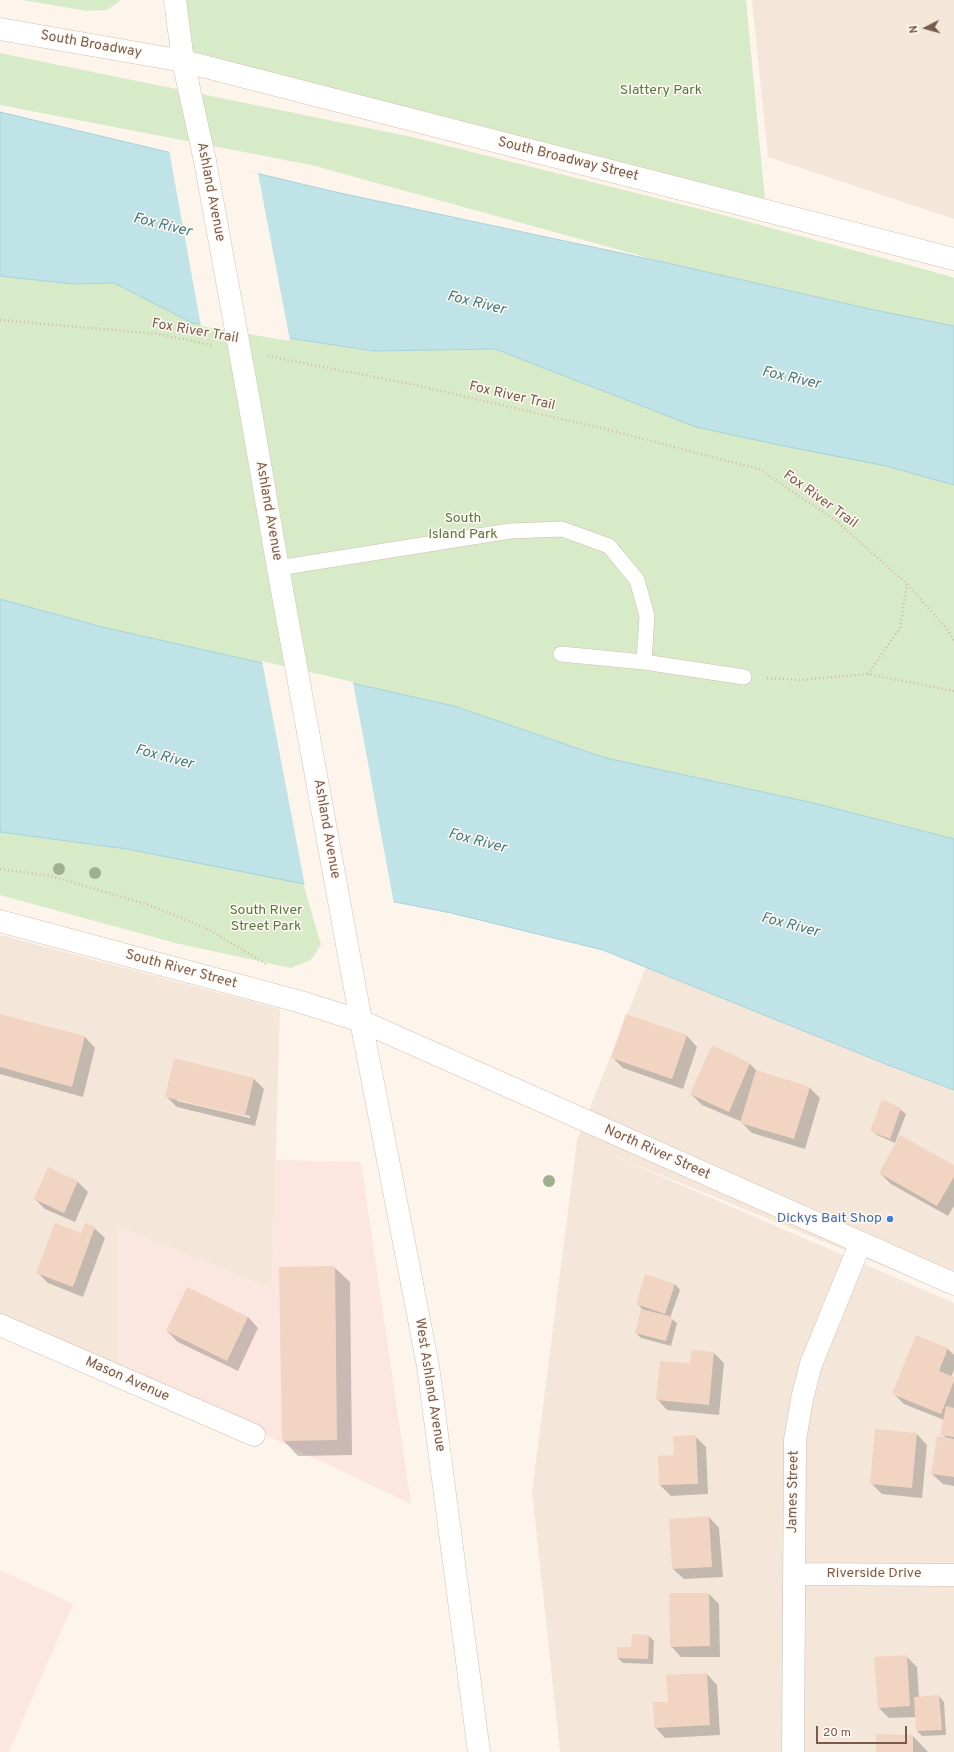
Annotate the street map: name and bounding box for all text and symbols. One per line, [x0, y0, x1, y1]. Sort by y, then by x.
north arrow [906, 8, 946, 48]
text: N [907, 25, 921, 34]
street label: South Broadway [39, 28, 143, 62]
park label: Slattery Park [620, 83, 702, 99]
street label: South Broadway Street [496, 134, 640, 186]
street label: Ashland Avenue [192, 141, 228, 243]
water label: Fox River [131, 210, 193, 242]
water label: Fox River [445, 288, 507, 320]
street label: Fox River Trail [150, 316, 240, 348]
water label: Fox River [760, 364, 822, 394]
street label: Fox River Trail [467, 379, 557, 415]
street label: Ashland Avenue [251, 460, 285, 562]
street label: Fox River Trail [780, 467, 860, 533]
park label: South Island Park [428, 511, 498, 544]
water label: Fox River [133, 742, 195, 774]
street label: Ashland Avenue [309, 778, 343, 880]
water label: Fox River [446, 826, 508, 858]
park label: South River Street Park [229, 903, 303, 936]
water label: Fox River [759, 910, 821, 942]
street label: South River Street [123, 947, 239, 993]
street label: North River Street [601, 1122, 713, 1184]
place label: Dickys Bait Shop [777, 1211, 882, 1227]
marker: Dickys Bait Shop [885, 1214, 895, 1224]
street label: West Ashland Avenue [410, 1317, 448, 1453]
street label: Mason Avenue [82, 1354, 172, 1406]
street label: James Street [785, 1450, 803, 1534]
street label: Riverside Drive [827, 1566, 921, 1582]
scale bar [818, 1718, 909, 1744]
text: 20 m [823, 1725, 851, 1741]

